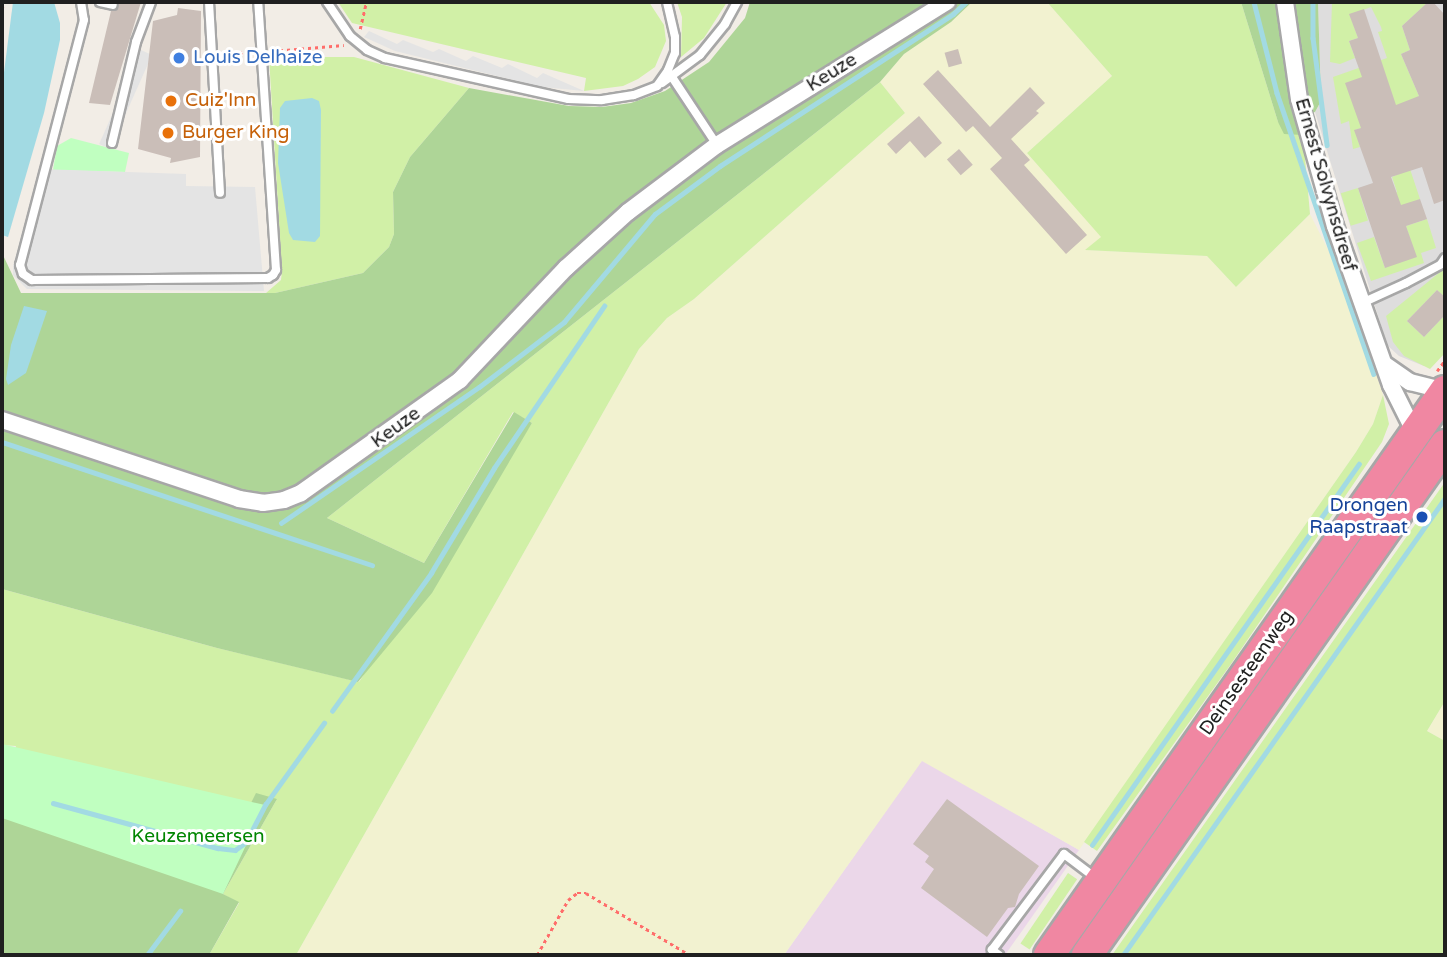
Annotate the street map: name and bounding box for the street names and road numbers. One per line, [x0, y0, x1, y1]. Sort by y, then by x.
street label: Keuze [803, 49, 861, 97]
street label: Ernest Solvynsdreef [1289, 96, 1361, 274]
street label: Keuze [367, 403, 425, 453]
street label: Deinsesteenweg [1195, 606, 1299, 740]

